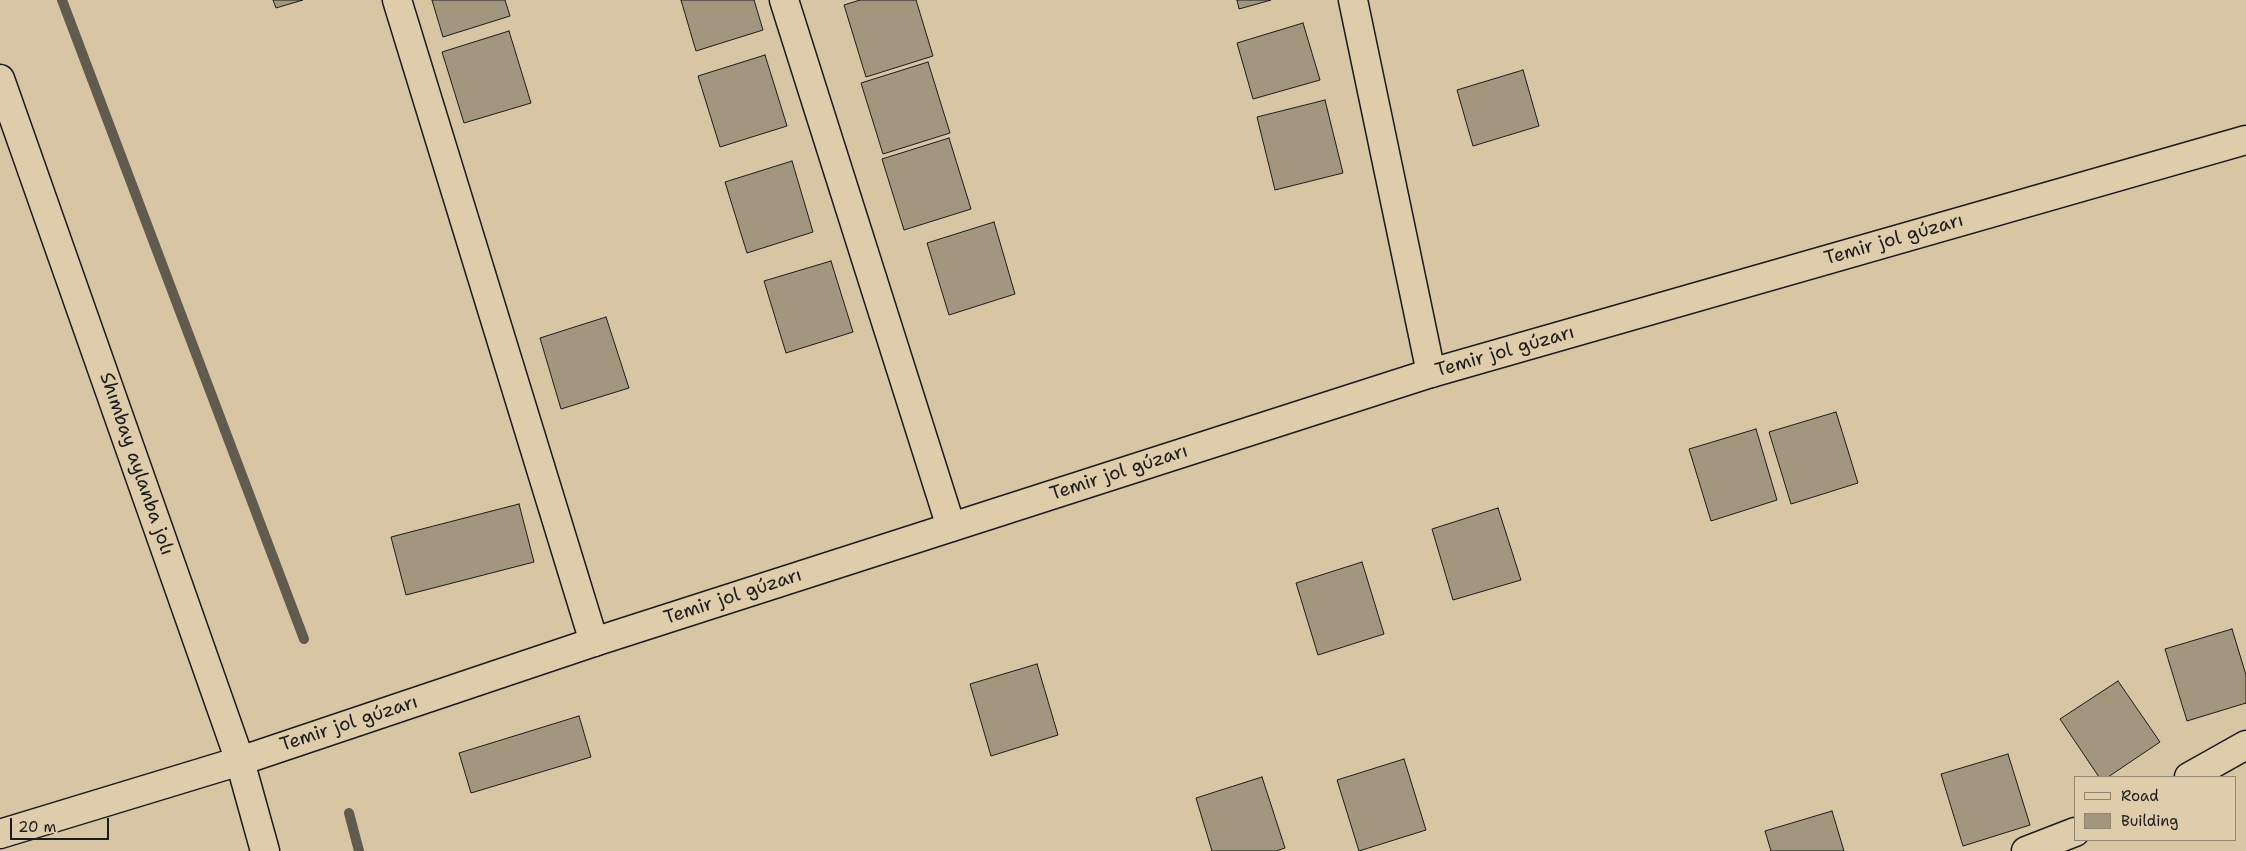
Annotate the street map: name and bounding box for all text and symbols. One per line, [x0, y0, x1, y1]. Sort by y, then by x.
street label: Temir jol gúzarı [1822, 209, 1966, 271]
street label: Temir jol gúzarı [1433, 321, 1577, 383]
street label: Shımbay aylanba jolı [94, 370, 178, 558]
street label: Temir jol gúzarı [1047, 440, 1191, 506]
street label: Temir jol gúzarı [661, 564, 805, 630]
street label: Temir jol gúzarı [277, 691, 421, 757]
legend [2074, 776, 2236, 841]
text: Road [2121, 786, 2159, 806]
scale bar [12, 808, 111, 840]
text: Building [2121, 811, 2178, 831]
text: 20 m [18, 817, 57, 837]

